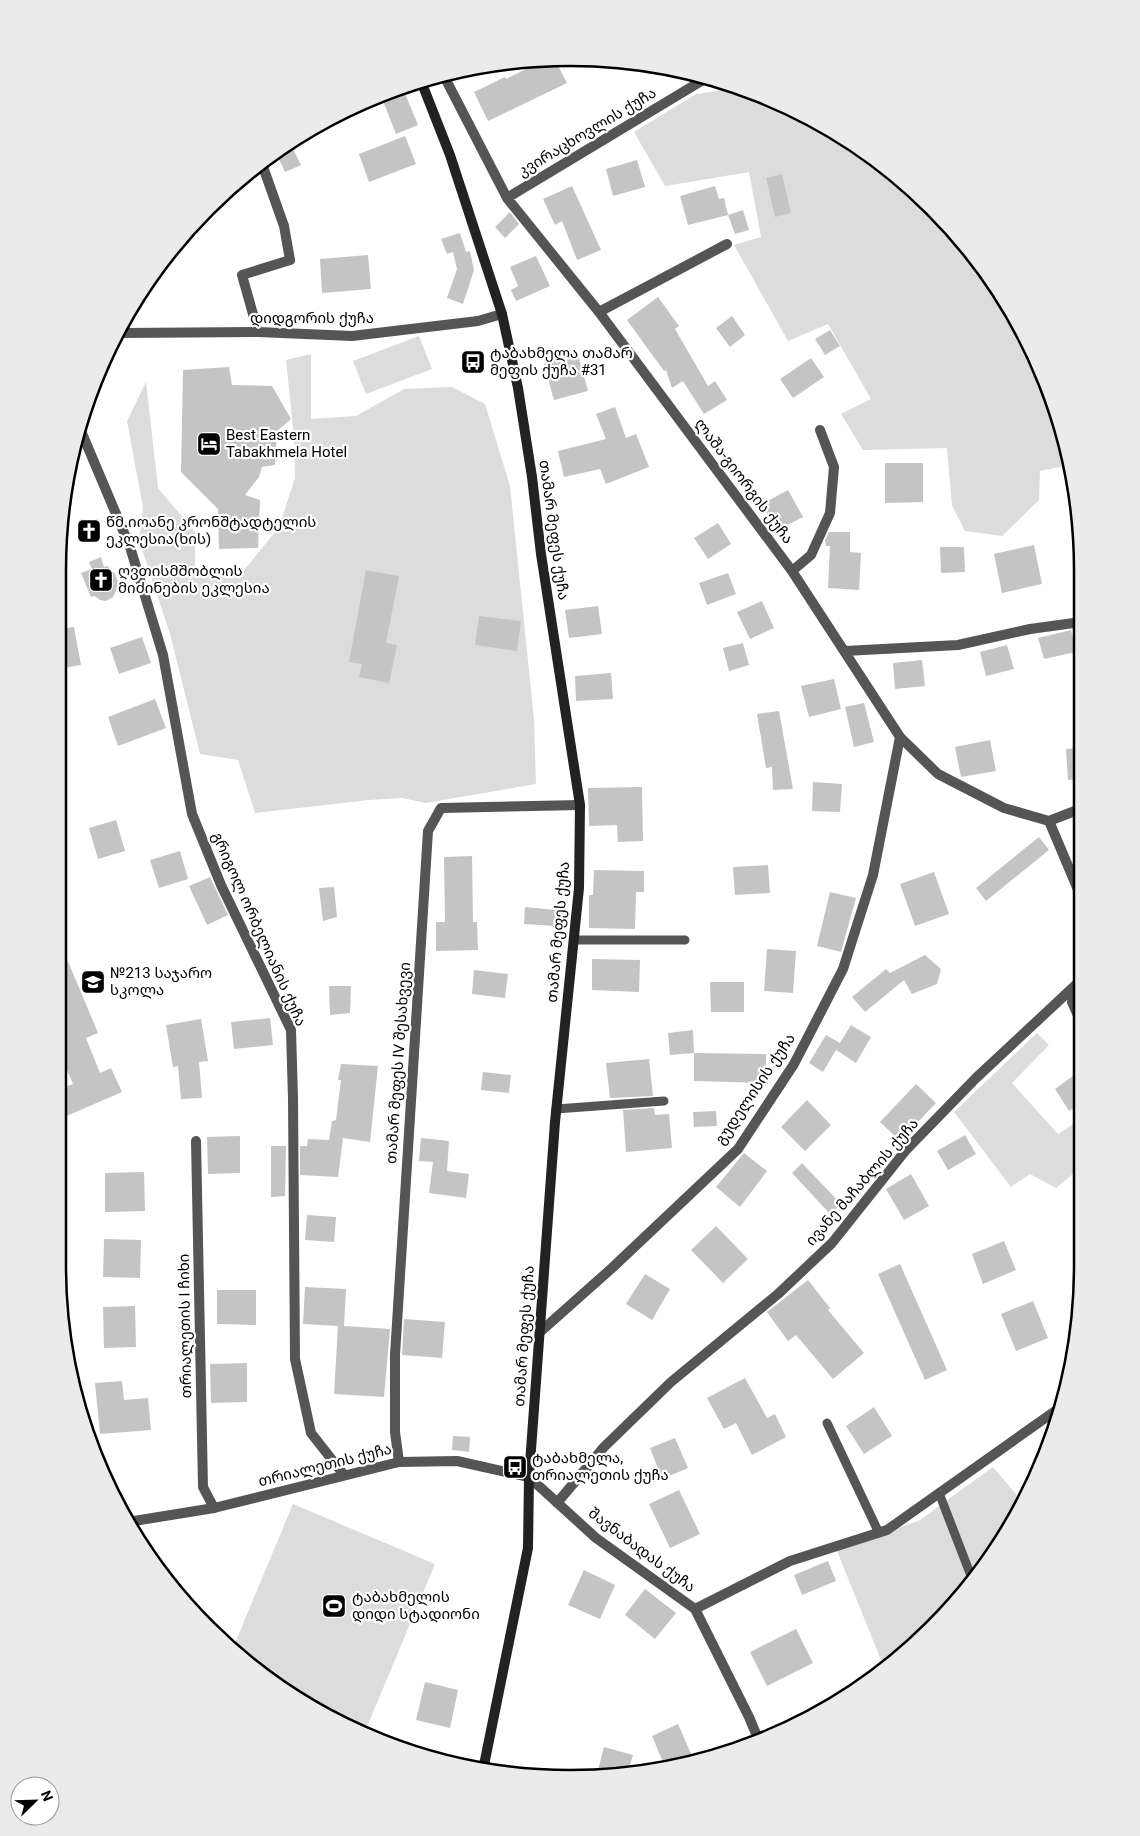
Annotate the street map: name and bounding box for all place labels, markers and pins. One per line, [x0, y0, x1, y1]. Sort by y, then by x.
place label: ტაბახმელა თამარ მეფის ქუჩა #31 [490, 344, 633, 379]
bus stop icon: ტაბახმელა თამარ მეფის ქუჩა #31 [460, 349, 486, 375]
place label: Best Eastern Tabakhmela Hotel [226, 426, 347, 461]
hotel icon: Best Eastern Tabakhmela Hotel [196, 431, 222, 457]
place label: წმ.იოანე კრონშტადტელის ეკლესია(ხის) [106, 513, 316, 548]
church icon: წმ.იოანე კრონშტადტელის ეკლესია(ხის) [76, 518, 102, 544]
place label: ღვთისმშობლის მიძინების ეკლესია [118, 562, 270, 597]
church icon: ღვთისმშობლის მიძინების ეკლესია [88, 567, 114, 593]
place label: №213 საჯარო სკოლა [110, 964, 212, 999]
school or university icon: №213 საჯარო სკოლა [80, 969, 106, 995]
place label: ტაბახმელა, თრიალეთის ქუჩა [532, 1449, 669, 1484]
bus stop icon: ტაბახმელა, თრიალეთის ქუჩა [502, 1454, 528, 1480]
place label: ტაბახმელის დიდი სტადიონი [352, 1588, 480, 1623]
sports icon: ტაბახმელის დიდი სტადიონი [321, 1593, 347, 1619]

